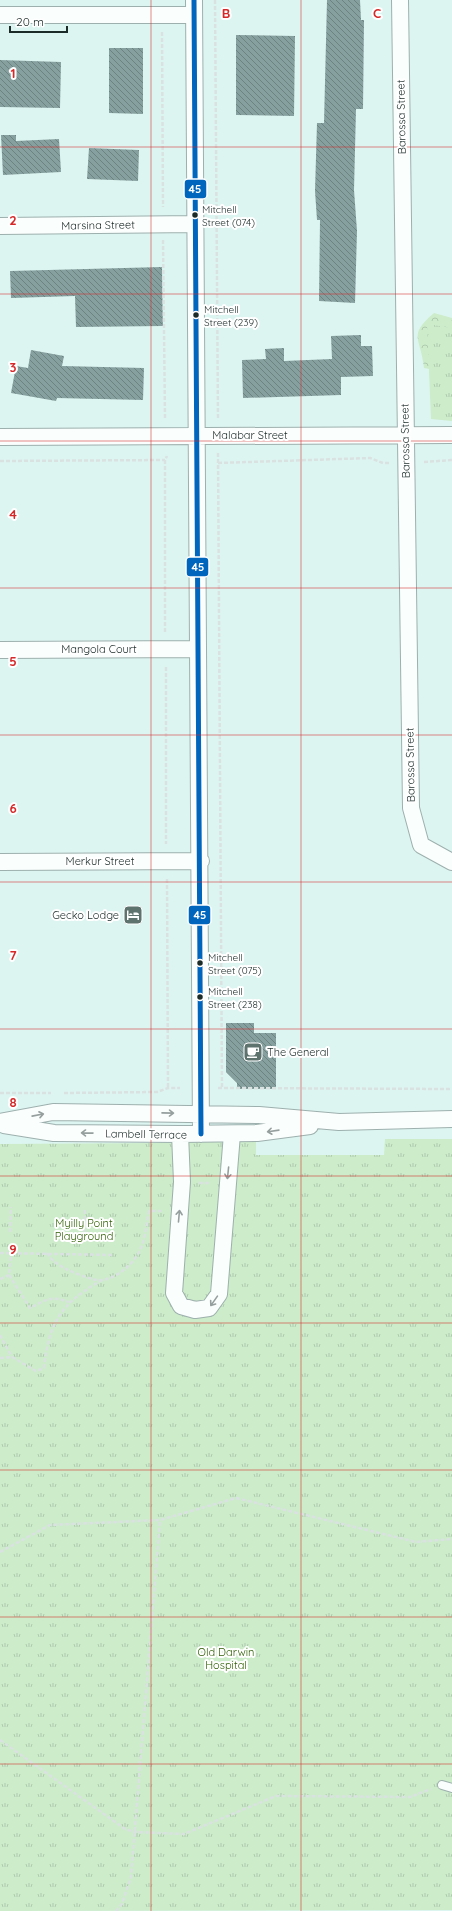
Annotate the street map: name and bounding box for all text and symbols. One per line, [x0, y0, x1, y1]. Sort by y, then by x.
text: B [222, 5, 230, 21]
text: C [373, 5, 381, 21]
scale bar [10, 8, 67, 34]
text: 20 m [16, 14, 44, 29]
text: 1 [10, 65, 16, 81]
street label: Barossa Street [393, 79, 409, 154]
line badge: 45 [184, 179, 207, 199]
text: 45 [189, 182, 201, 196]
place label: Mitchell Street (074) [202, 203, 255, 229]
marker: Mitchell Street (074) [190, 210, 200, 220]
text: 2 [9, 212, 17, 228]
street label: Marsina Street [61, 217, 135, 233]
place label: Mitchell Street (239) [204, 303, 258, 329]
marker: Mitchell Street (239) [191, 310, 201, 320]
text: 3 [10, 359, 17, 375]
street label: Barossa Street [397, 403, 413, 478]
street label: Malabar Street [212, 428, 288, 442]
text: 4 [9, 506, 17, 522]
line badge: 45 [186, 557, 209, 577]
text: 45 [192, 560, 204, 574]
street label: Mangola Court [61, 642, 137, 656]
text: 5 [9, 653, 17, 669]
street label: Barossa Street [402, 727, 418, 802]
text: 6 [9, 800, 17, 816]
street label: Merkur Street [66, 854, 135, 868]
hotel icon: Gecko Lodge [122, 904, 144, 926]
line badge: 45 [188, 905, 211, 925]
place label: Gecko Lodge [52, 908, 119, 922]
text: 45 [194, 908, 206, 922]
text: 7 [9, 947, 17, 963]
place label: Mitchell Street (075) [208, 951, 262, 977]
marker: Mitchell Street (075) [195, 958, 205, 968]
place label: Mitchell Street (238) [208, 985, 262, 1011]
marker: Mitchell Street (238) [195, 992, 205, 1002]
cafe icon: The General [242, 1041, 264, 1063]
place label: The General [267, 1045, 329, 1059]
text: 8 [9, 1094, 17, 1110]
one-way arrow [161, 1109, 174, 1117]
one-way arrow [31, 1110, 44, 1118]
street label: Lambell Terrace [105, 1126, 187, 1142]
one-way arrow [267, 1127, 280, 1135]
one-way arrow [81, 1129, 94, 1137]
one-way arrow [224, 1166, 231, 1179]
one-way arrow [175, 1210, 182, 1223]
park label: Myilly Point Playground [55, 1216, 113, 1243]
text: 9 [9, 1241, 17, 1257]
one-way arrow [210, 1295, 218, 1306]
park label: Old Darwin Hospital [198, 1645, 254, 1672]

